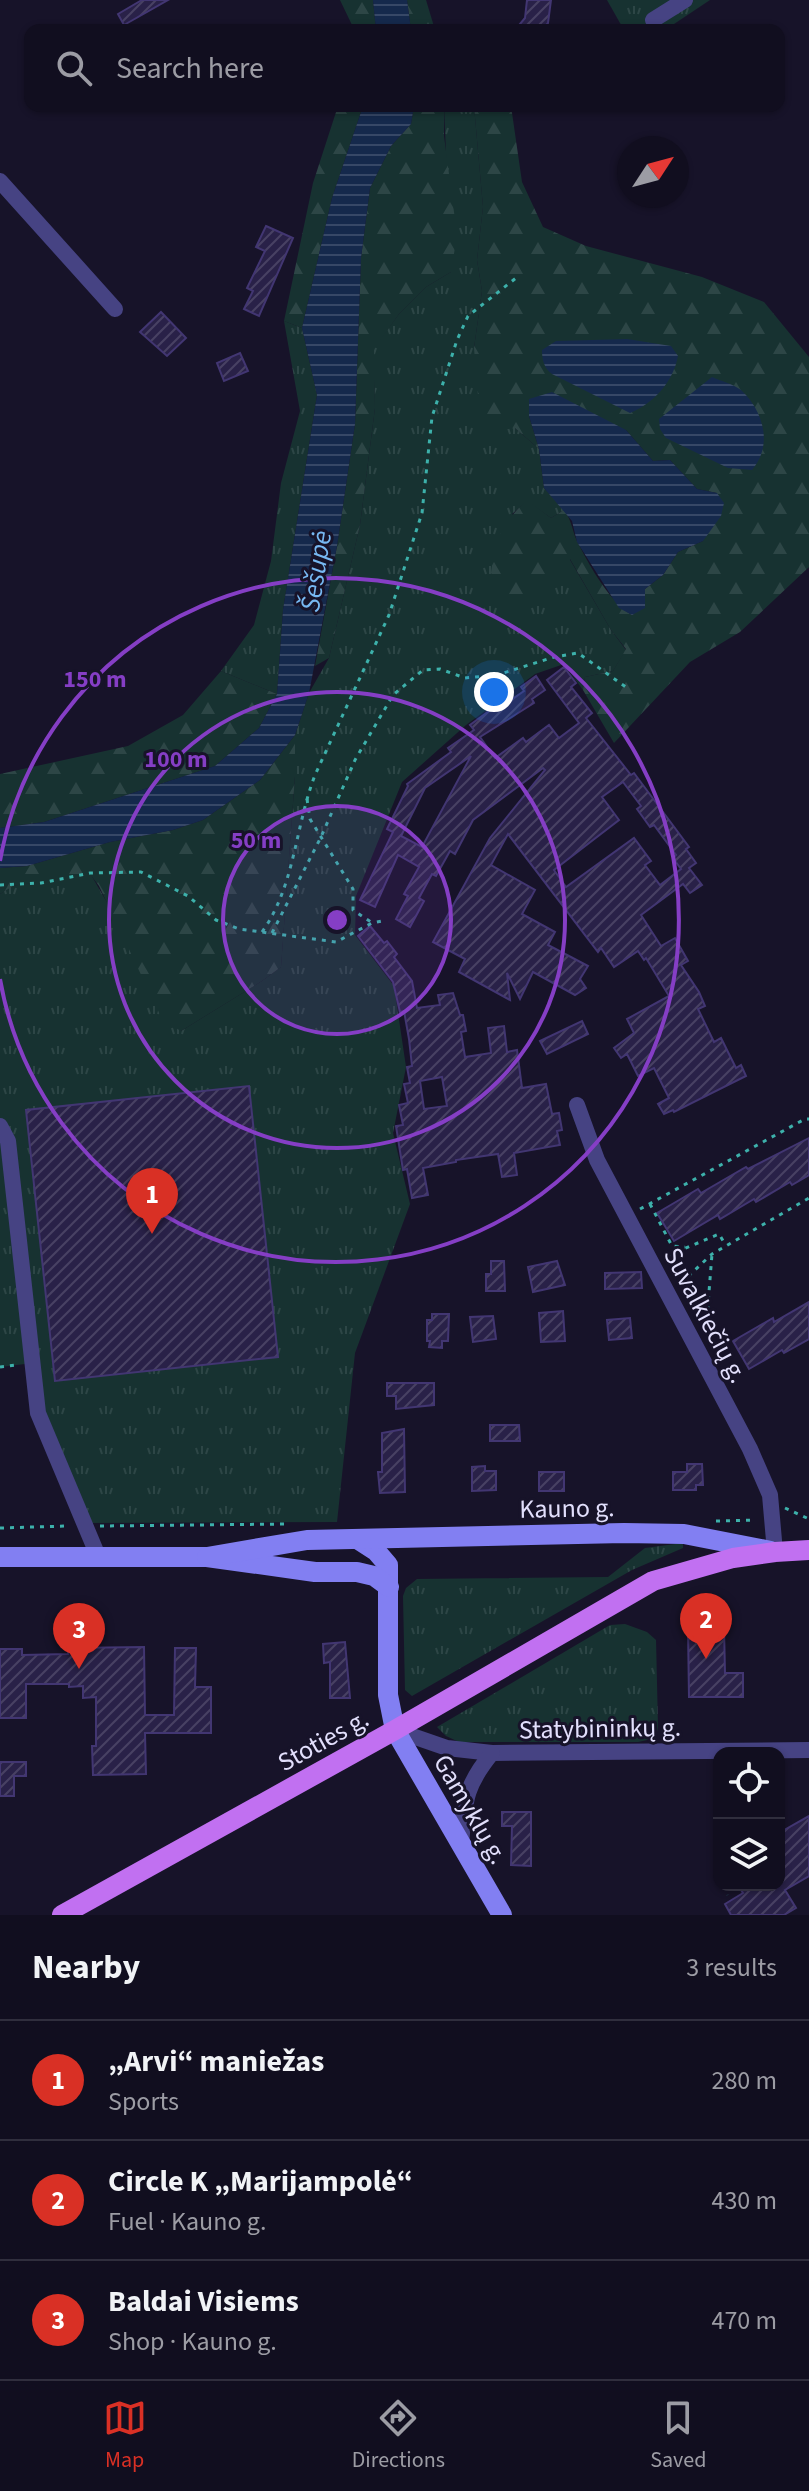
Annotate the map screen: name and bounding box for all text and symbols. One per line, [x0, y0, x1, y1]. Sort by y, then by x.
search box [24, 24, 785, 112]
icon: search [52, 46, 96, 90]
text: Search here [116, 47, 264, 90]
north arrow [617, 136, 689, 208]
water label: Šešupė [290, 528, 342, 615]
text: 150 m [63, 662, 127, 697]
your location [474, 672, 514, 712]
text: 100 m [144, 742, 208, 777]
text: 50 m [231, 823, 281, 858]
centre of rings [323, 906, 351, 934]
pin: 1 [126, 1168, 178, 1234]
street label: Suvalkiečių g. [654, 1241, 757, 1390]
street label: Kauno g. [519, 1489, 615, 1528]
pin: 2 [680, 1593, 732, 1659]
pin: 3 [53, 1603, 105, 1669]
street label: Stoties g. [271, 1700, 376, 1781]
street label: Statybininkų g. [519, 1709, 681, 1748]
street label: Gamyklų g. [424, 1747, 517, 1871]
map controls [713, 1747, 785, 1891]
button: locate [713, 1747, 785, 1819]
button: layers [713, 1819, 785, 1891]
text: Nearby [32, 1943, 140, 1992]
text: 3 results [686, 1949, 777, 1986]
text: „Arvi“ maniežas [108, 2040, 324, 2083]
text: 1 [51, 2062, 65, 2099]
text: 280 m [711, 2062, 777, 2099]
text: Sports [108, 2083, 179, 2120]
text: Circle K „Marijampolė“ [108, 2160, 413, 2203]
text: 2 [51, 2182, 65, 2219]
text: 430 m [711, 2182, 777, 2219]
text: Fuel · Kauno g. [108, 2203, 266, 2240]
text: Baldai Visiems [108, 2280, 299, 2323]
text: 3 [51, 2302, 65, 2339]
text: 470 m [711, 2302, 777, 2339]
text: Shop · Kauno g. [108, 2323, 277, 2360]
tab: Map [103, 2396, 147, 2476]
tab: Directions [352, 2396, 445, 2476]
tab: Saved [650, 2396, 706, 2476]

